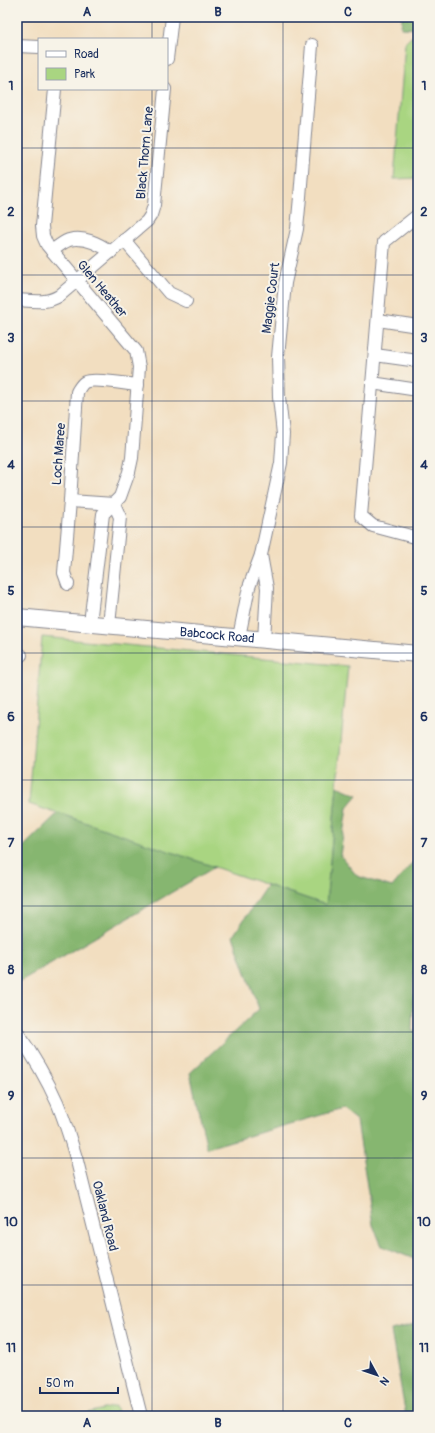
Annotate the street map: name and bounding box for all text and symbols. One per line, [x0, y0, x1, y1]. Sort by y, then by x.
text: A [83, 4, 92, 20]
text: B [214, 4, 222, 20]
text: C [344, 4, 352, 20]
legend [38, 38, 168, 90]
text: Road [74, 47, 99, 62]
text: Park [74, 67, 95, 82]
text: 1 [8, 78, 14, 94]
text: 1 [421, 78, 427, 94]
street label: Black Thorn Lane [133, 105, 157, 200]
text: 2 [7, 204, 15, 220]
text: 2 [420, 204, 428, 220]
street label: Glen Heather [73, 257, 131, 321]
street label: Maggie Court [259, 261, 283, 334]
text: 3 [7, 330, 15, 346]
text: 3 [420, 330, 428, 346]
street label: Loch Maree [49, 422, 69, 486]
text: 4 [7, 457, 15, 473]
text: 4 [420, 457, 428, 473]
text: 5 [7, 583, 15, 599]
text: 5 [420, 583, 428, 599]
street label: Babcock Road [179, 624, 255, 647]
text: 6 [7, 709, 15, 725]
text: 6 [420, 709, 428, 725]
text: 7 [8, 835, 15, 851]
text: 7 [421, 835, 428, 851]
text: 8 [8, 962, 15, 978]
text: 8 [421, 962, 428, 978]
text: 9 [8, 1088, 15, 1104]
text: 9 [421, 1088, 428, 1104]
street label: Oakland Road [89, 1179, 121, 1253]
text: 10 [4, 1214, 18, 1230]
text: 10 [417, 1214, 431, 1230]
text: 11 [6, 1340, 16, 1356]
text: 11 [419, 1340, 429, 1356]
north arrow [357, 1355, 397, 1395]
scale bar [40, 1369, 118, 1395]
text: N [377, 1374, 392, 1389]
text: 50 m [46, 1376, 74, 1391]
text: A [83, 1415, 92, 1431]
text: B [214, 1415, 222, 1431]
text: C [344, 1415, 352, 1431]

